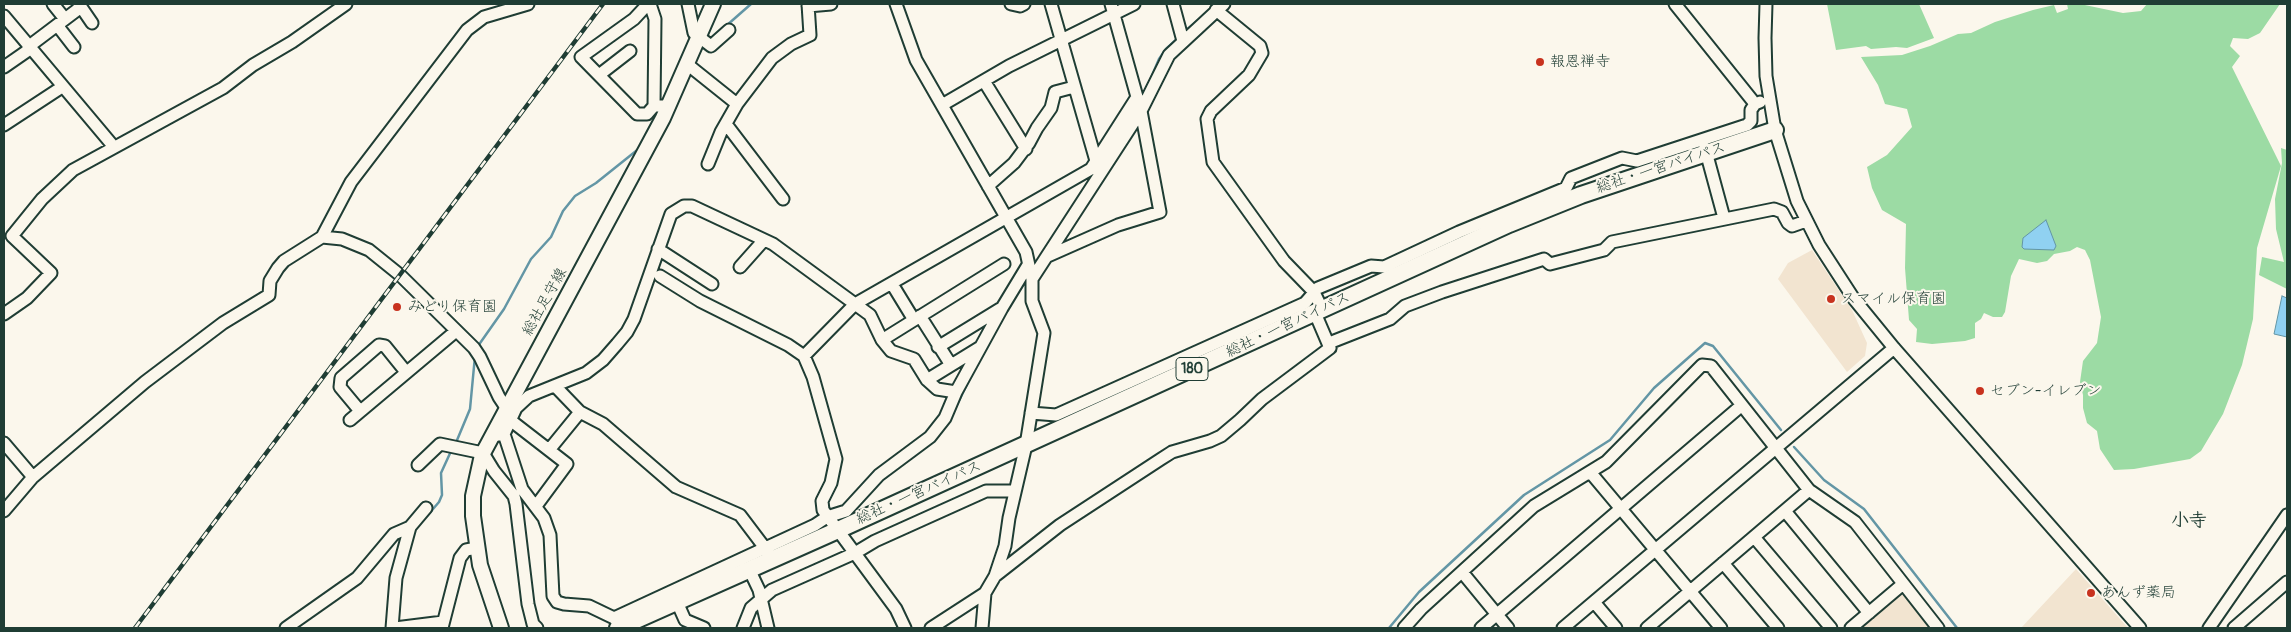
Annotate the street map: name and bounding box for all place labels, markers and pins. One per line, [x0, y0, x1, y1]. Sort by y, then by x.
place label: 報恩禅寺 [1550, 53, 1610, 71]
marker: 報恩禅寺 [1534, 56, 1546, 68]
place label: スマイル保育園 [1841, 290, 1946, 308]
marker: スマイル保育園 [1825, 293, 1837, 305]
place label: みどり保育園 [407, 298, 497, 316]
marker: みどり保育園 [391, 301, 403, 313]
place label: セブン-イレブン [1990, 382, 2101, 400]
marker: セブン-イレブン [1974, 385, 1986, 397]
place label: あんず薬局 [2101, 584, 2176, 602]
marker: あんず薬局 [2085, 587, 2097, 599]

